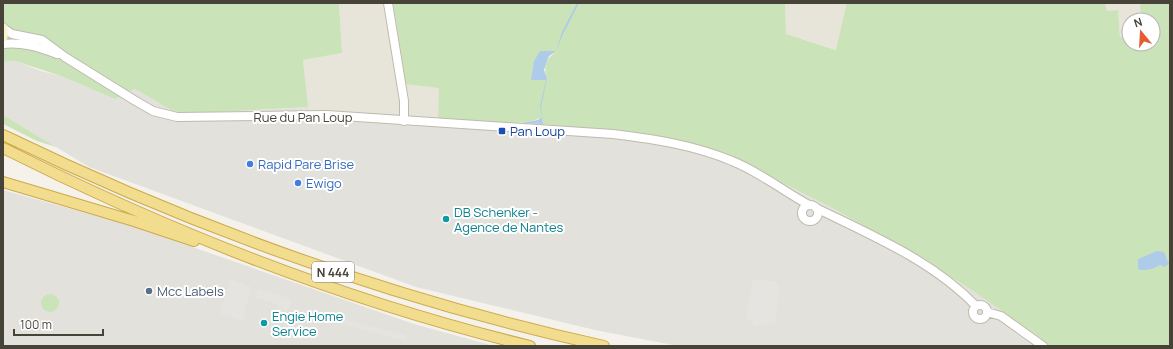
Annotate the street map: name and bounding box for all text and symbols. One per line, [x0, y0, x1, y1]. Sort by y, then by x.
north arrow [1121, 12, 1161, 52]
text: N [1132, 14, 1144, 30]
street label: Rue du Pan Loup [254, 108, 353, 126]
place label: Pan Loup [510, 122, 565, 140]
marker: Pan Loup [497, 126, 507, 136]
place label: Rapid Pare Brise [258, 155, 354, 173]
marker: Rapid Pare Brise [245, 159, 255, 169]
place label: Ewigo [306, 174, 342, 192]
marker: Ewigo [293, 178, 303, 188]
place label: DB Schenker - Agence de Nantes [454, 203, 564, 236]
marker: DB Schenker - Agence de Nantes [441, 214, 451, 224]
road number: N 444 [312, 262, 354, 282]
place label: Mcc Labels [157, 282, 224, 300]
marker: Mcc Labels [144, 286, 154, 296]
place label: Engie Home Service [272, 307, 344, 340]
scale bar [14, 311, 103, 337]
text: 100 m [20, 316, 52, 333]
marker: Engie Home Service [259, 318, 269, 328]

